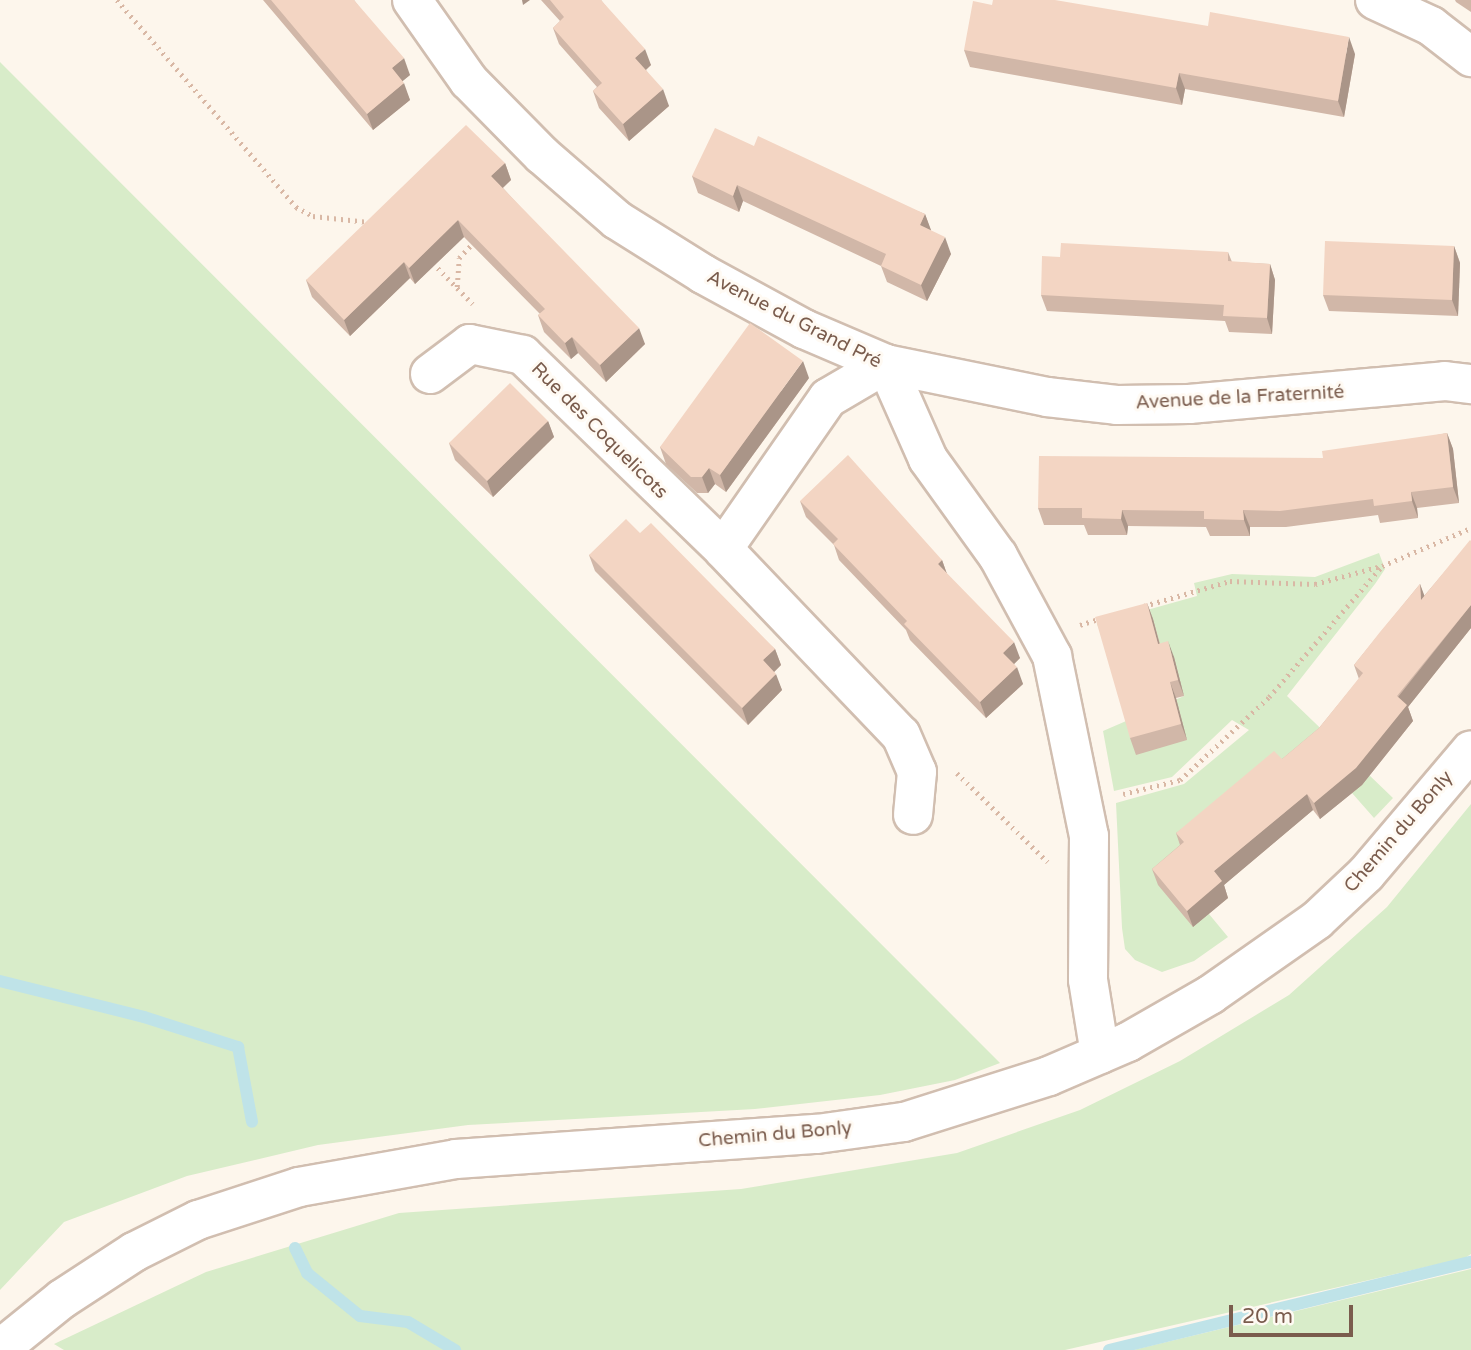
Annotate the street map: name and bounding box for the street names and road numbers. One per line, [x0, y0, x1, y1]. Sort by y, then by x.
street label: Avenue du Grand Pré [703, 266, 885, 374]
street label: Rue des Coquelicots [526, 358, 672, 504]
street label: Avenue de la Fraternité [1135, 381, 1345, 415]
street label: Chemin du Bonly [1340, 766, 1458, 898]
street label: Chemin du Bonly [697, 1117, 853, 1153]

